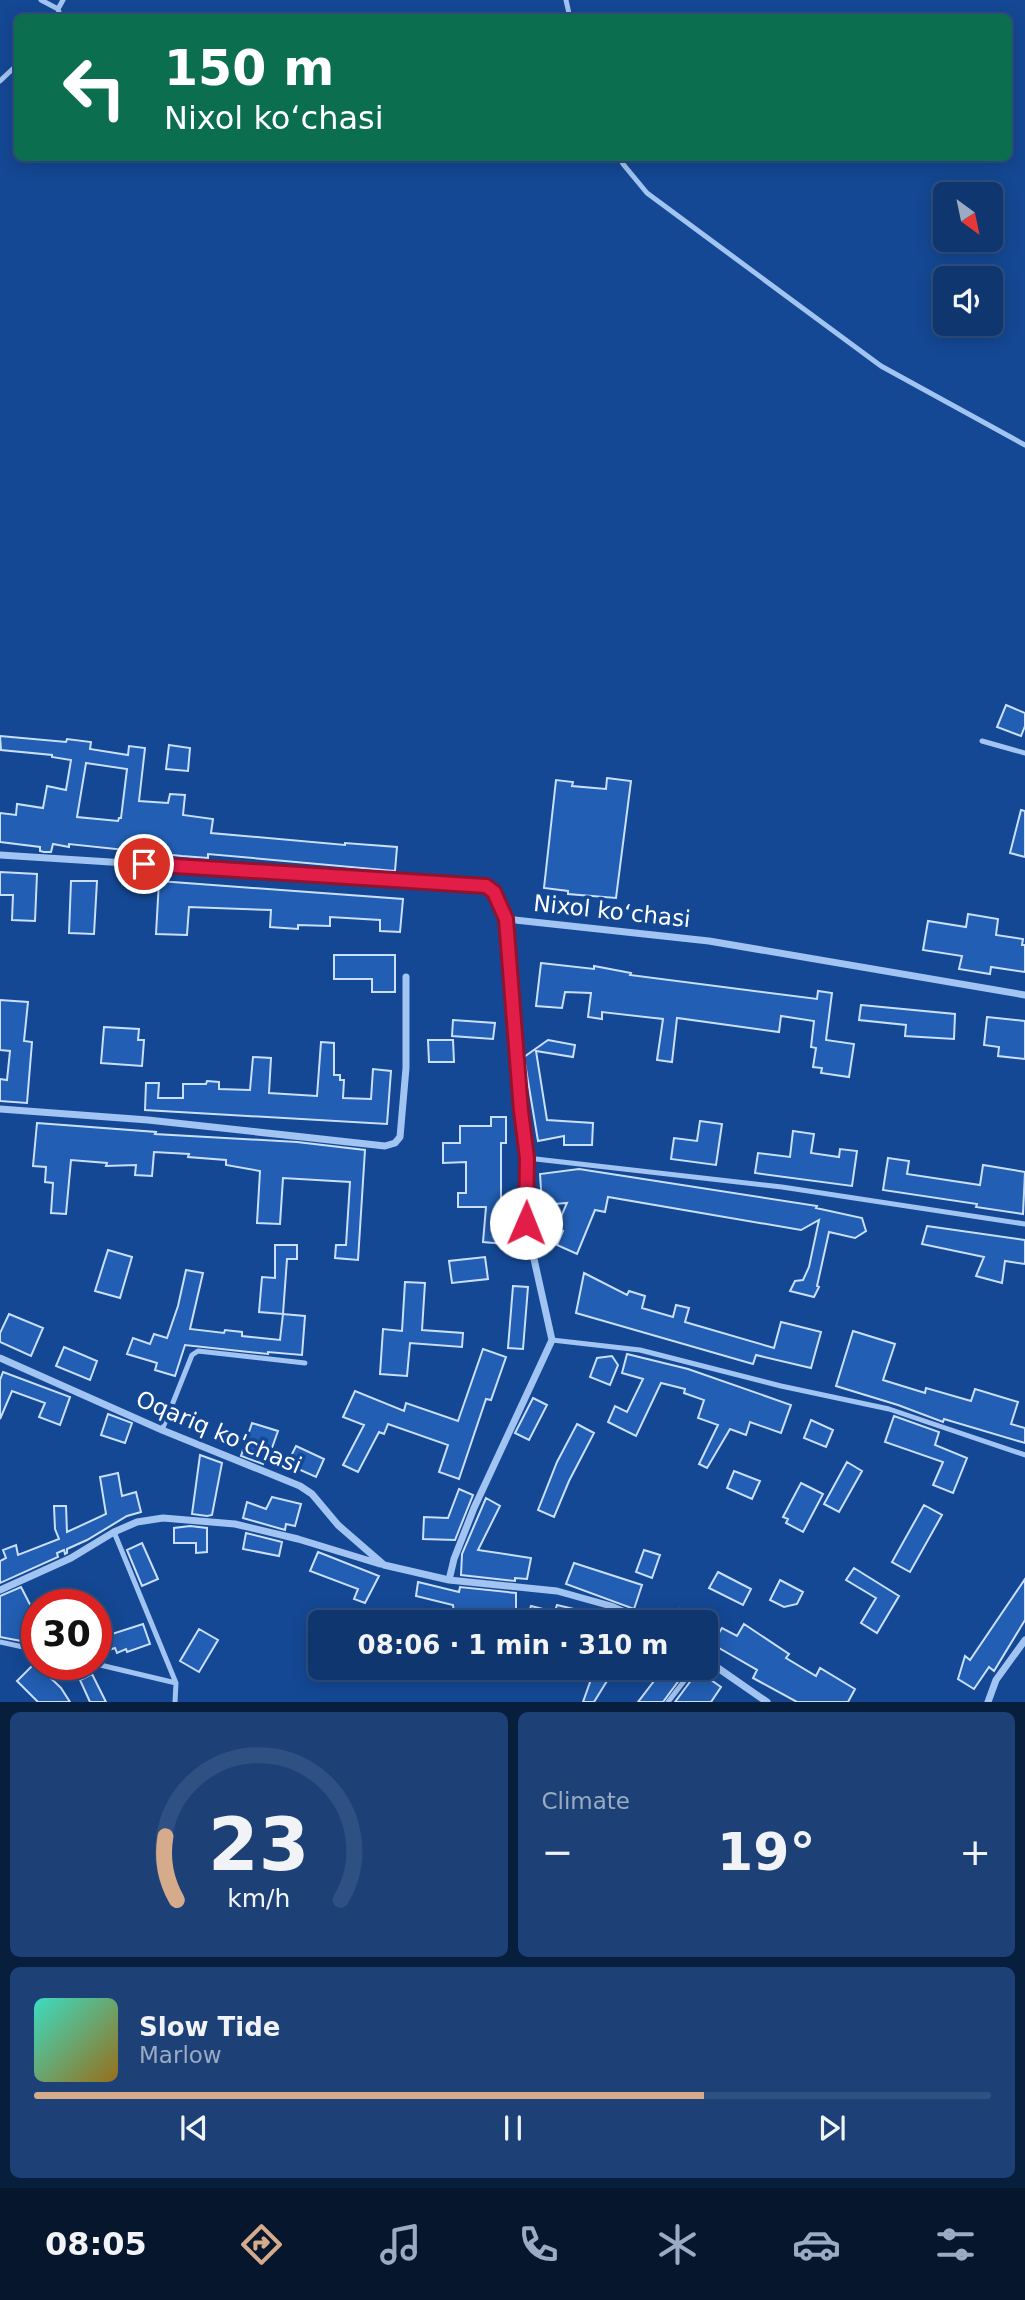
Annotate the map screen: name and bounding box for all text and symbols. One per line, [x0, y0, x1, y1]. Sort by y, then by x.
text: 150 m [164, 40, 334, 97]
icon: left [49, 42, 140, 133]
text: Nixol koʻchasi [164, 99, 384, 137]
north arrow [933, 182, 1003, 252]
map controls [933, 182, 1003, 336]
button: sound [933, 266, 1003, 336]
pin [114, 834, 174, 894]
icon: arrive [125, 845, 163, 883]
street label: Nixol koʻchasi [532, 890, 692, 932]
position arrow [489, 1186, 563, 1260]
street label: Oqariq ko'chasi [132, 1385, 306, 1479]
speed limit sign: 30 [21, 1589, 112, 1680]
text: 08:06 · 1 min · 310 m [358, 1630, 668, 1660]
text: Climate [542, 1788, 630, 1814]
text: 23 [208, 1803, 309, 1888]
text: 19° [717, 1822, 815, 1882]
text: − [542, 1830, 573, 1874]
text: + [959, 1830, 991, 1874]
text: km/h [227, 1884, 290, 1913]
text: Slow Tide [139, 2012, 280, 2042]
text: Marlow [139, 2042, 222, 2068]
icon: previous [175, 2109, 213, 2147]
icon: pause [494, 2109, 532, 2147]
icon: next [813, 2109, 851, 2147]
icon: directions [237, 2220, 286, 2269]
icon: music [376, 2220, 425, 2269]
icon: phone [514, 2220, 563, 2269]
icon: climate [653, 2220, 702, 2269]
icon: car [792, 2220, 841, 2269]
icon: filters [931, 2220, 980, 2269]
text: 08:05 [45, 2225, 147, 2263]

